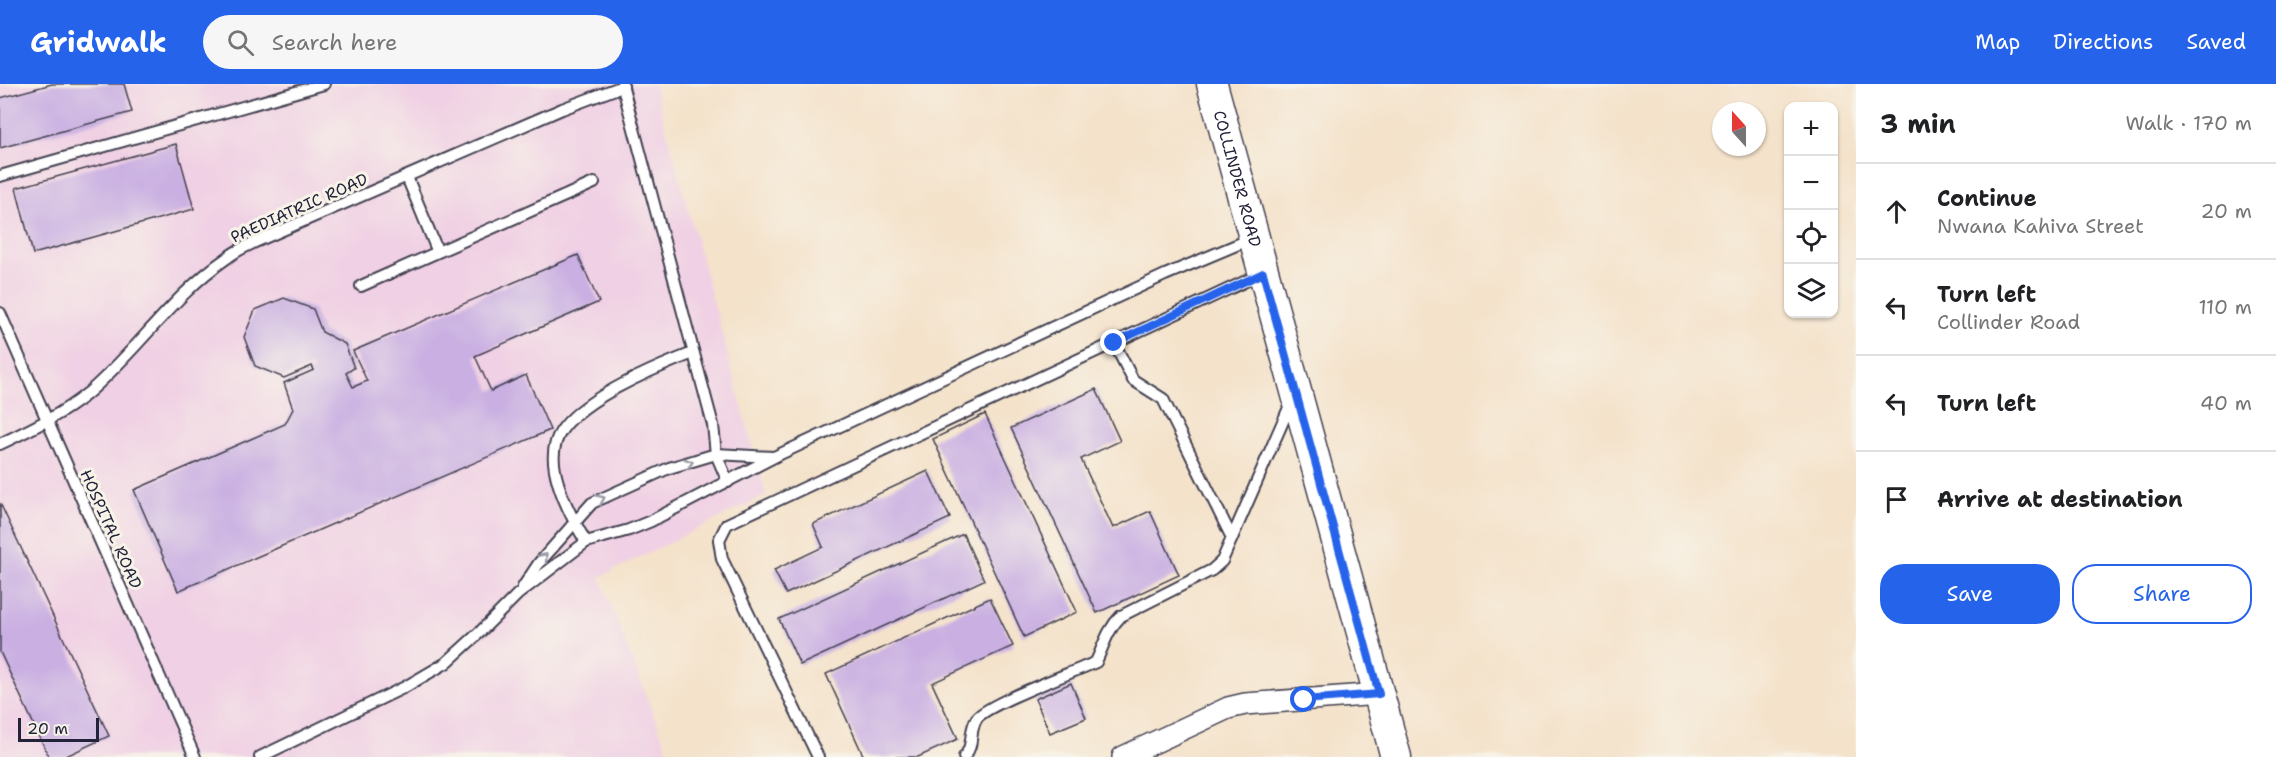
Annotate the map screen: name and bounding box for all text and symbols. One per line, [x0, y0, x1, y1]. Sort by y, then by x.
search box [203, 15, 623, 69]
text: Gridwalk [30, 23, 167, 61]
icon: search [224, 26, 257, 59]
text: Search here [272, 28, 398, 57]
text: Map [1975, 28, 2020, 56]
text: Directions [2053, 28, 2153, 56]
text: Saved [2186, 28, 2246, 56]
north arrow [1712, 102, 1766, 156]
map controls [1784, 102, 1838, 318]
button: + [1784, 102, 1838, 156]
text: 3 min [1880, 106, 1956, 141]
street label: COLLINDER ROAD [1209, 108, 1267, 249]
text: Walk · 170 m [2126, 110, 2252, 136]
button: − [1784, 156, 1838, 210]
street label: PAEDIATRIC ROAD [227, 168, 371, 248]
text: Continue [1937, 184, 2037, 213]
icon: ahead [1880, 195, 1913, 228]
text: 20 m [2201, 198, 2252, 224]
button: locate [1784, 210, 1838, 264]
text: Nwana Kahiva Street [1937, 213, 2144, 239]
button: layers [1784, 264, 1838, 318]
text: Turn left [1937, 280, 2036, 309]
icon: left [1880, 291, 1913, 324]
text: 110 m [2198, 294, 2252, 320]
text: Collinder Road [1937, 309, 2080, 335]
route end [1100, 329, 1126, 355]
icon: left [1880, 387, 1913, 420]
text: Turn left [1937, 389, 2036, 418]
text: 40 m [2200, 390, 2252, 416]
one-way arrow [684, 457, 694, 470]
street label: HOSPITAL ROAD [75, 466, 147, 592]
icon: arrive [1880, 483, 1913, 516]
text: Arrive at destination [1937, 485, 2183, 514]
one-way arrow [595, 494, 606, 506]
one-way arrow [537, 553, 548, 564]
button: Save [1880, 564, 2060, 624]
button: Share [2072, 564, 2252, 624]
route start [1290, 686, 1316, 712]
scale bar [18, 715, 99, 742]
text: 20 m [27, 718, 68, 739]

